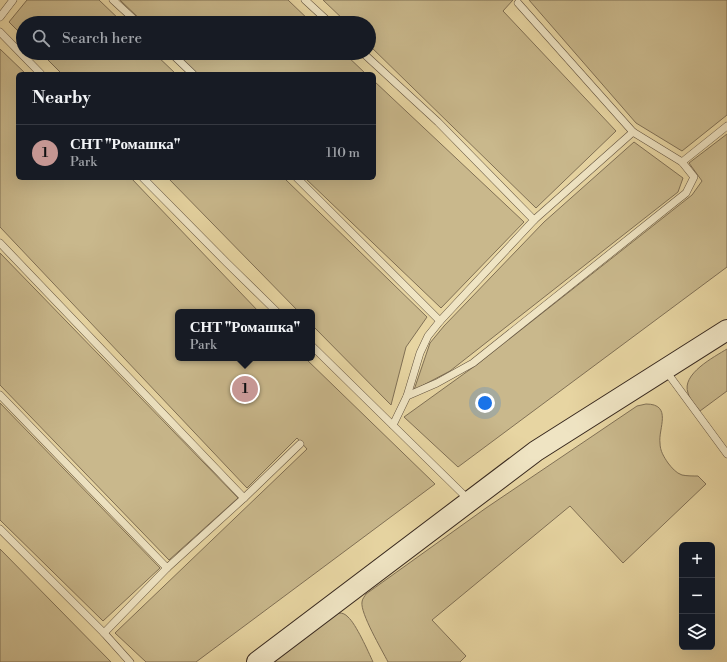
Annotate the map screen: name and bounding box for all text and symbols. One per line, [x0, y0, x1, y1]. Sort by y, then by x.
search box [16, 16, 376, 60]
icon: search [30, 27, 52, 49]
text: Search here [62, 29, 142, 48]
text: Nearby [32, 87, 91, 109]
text: СНТ "Ромашка" [70, 135, 181, 154]
text: 1 [42, 145, 48, 161]
text: 110 m [326, 145, 360, 161]
text: Park [70, 154, 97, 170]
popup [175, 309, 315, 361]
text: СНТ "Ромашка" [190, 318, 300, 337]
text: Park [190, 337, 217, 353]
pin: 1 [232, 374, 258, 404]
your location [475, 393, 495, 413]
map controls [679, 542, 715, 650]
button: + [679, 542, 715, 578]
button: − [679, 578, 715, 614]
button: layers [679, 614, 715, 650]

